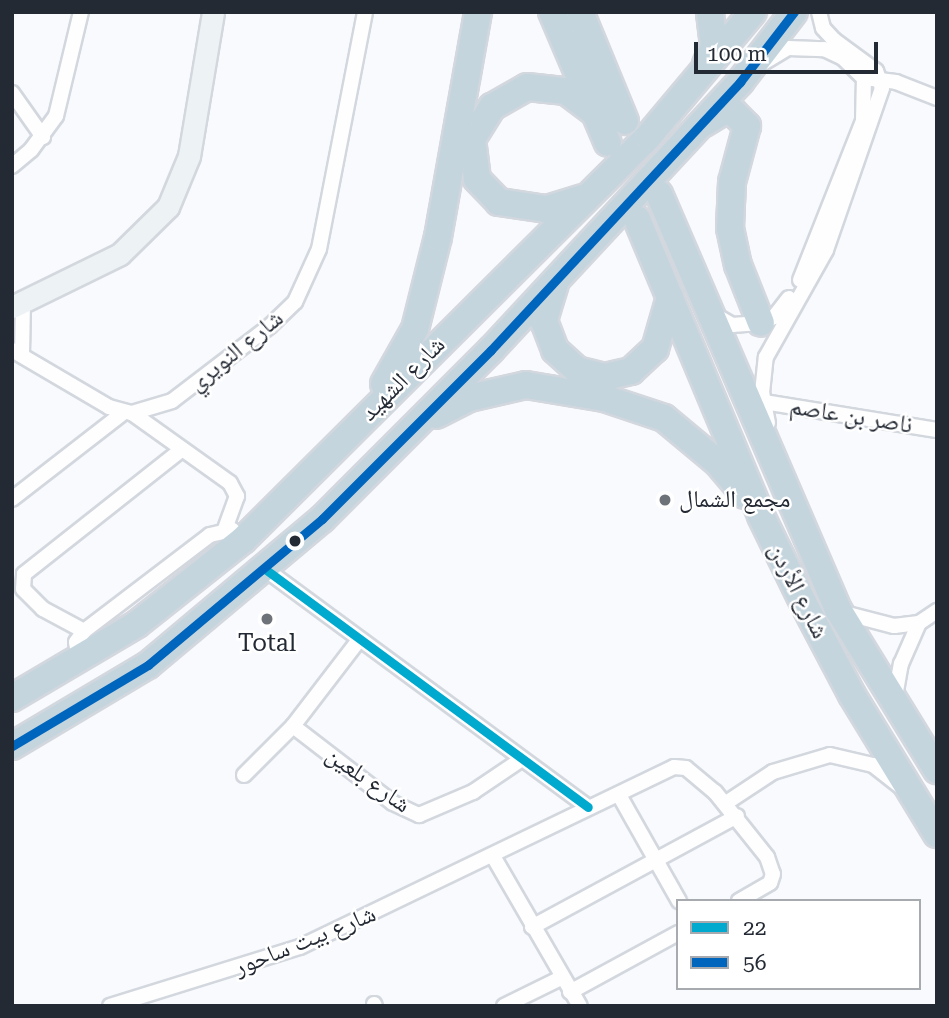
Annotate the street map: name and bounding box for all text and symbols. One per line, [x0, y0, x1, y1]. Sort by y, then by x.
scale bar [697, 28, 881, 72]
text: 100 m [707, 42, 767, 66]
street label: شارع النويري [183, 304, 289, 398]
street label: شارع الشهيد [355, 331, 451, 427]
street label: ناصر بن عاصم [788, 392, 914, 440]
place label: مجمع الشمال [679, 486, 790, 514]
marker: مجمع الشمال [657, 492, 673, 508]
unlabelled marker [288, 534, 302, 548]
street label: شارع الأردن [762, 539, 834, 643]
marker: Total [259, 611, 275, 627]
place label: Total [238, 630, 296, 658]
street label: شارع بلعين [320, 740, 416, 820]
legend [676, 899, 921, 990]
street label: شارع بيت ساحور [230, 900, 380, 982]
text: 22 [743, 916, 767, 940]
text: 56 [743, 951, 767, 975]

